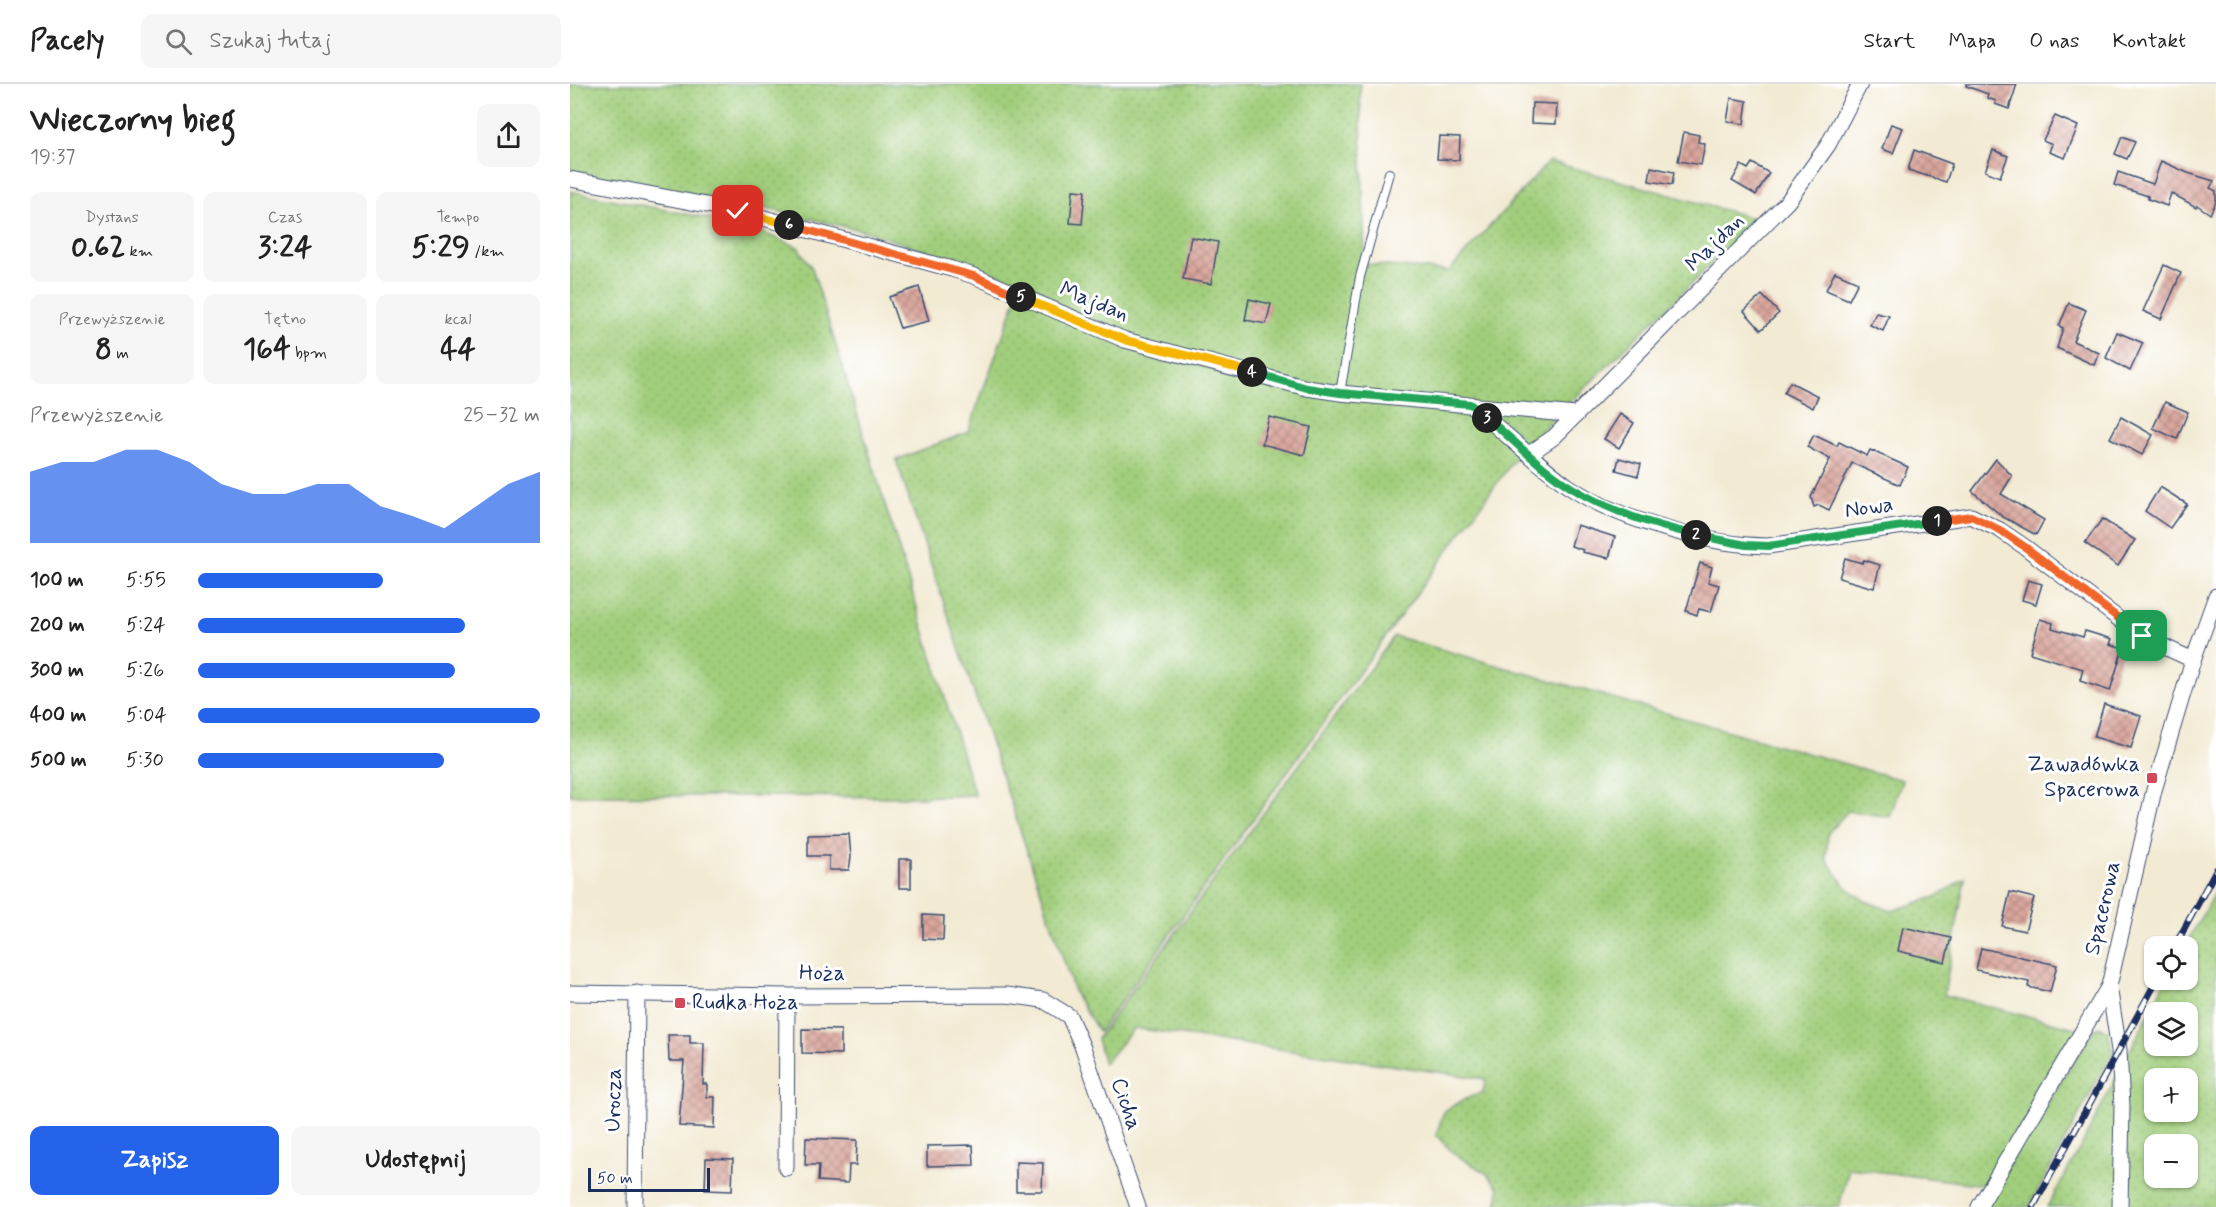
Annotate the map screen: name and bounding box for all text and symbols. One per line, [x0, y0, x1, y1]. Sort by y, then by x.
search box [141, 14, 561, 68]
text: Pacely [30, 23, 105, 60]
icon: search [162, 25, 195, 58]
text: Szukaj tutaj [210, 27, 331, 55]
text: Start [1863, 27, 1915, 55]
text: Mapa [1948, 27, 1996, 55]
text: O nas [2029, 27, 2079, 55]
text: Kontakt [2112, 27, 2186, 55]
text: Wieczorny bieg [30, 99, 236, 143]
button: share [477, 104, 540, 167]
text: 19:37 [30, 144, 75, 171]
pin [712, 185, 763, 236]
icon: check [721, 194, 754, 227]
text: Dystans [85, 207, 139, 228]
text: Czas [268, 207, 302, 228]
text: Tempo [437, 207, 479, 228]
street label: Majdan [1680, 208, 1751, 279]
pin: 6 [774, 210, 804, 240]
text: 6 [785, 214, 793, 235]
text: 0.62 [71, 228, 125, 267]
text: 3:24 [258, 228, 312, 267]
text: 5:29 [411, 228, 470, 267]
text: km [125, 241, 153, 262]
text: /km [470, 241, 505, 262]
street label: Majdan [1055, 275, 1133, 329]
pin: 5 [1006, 282, 1036, 312]
text: 5 [1016, 286, 1026, 307]
text: Przewyższenie [59, 309, 165, 330]
text: Tętno [264, 309, 306, 330]
text: kcal [445, 309, 471, 330]
text: 8 [95, 330, 112, 369]
text: 164 [243, 330, 291, 369]
text: 44 [440, 330, 476, 369]
text: m [112, 343, 129, 364]
text: bpm [291, 343, 327, 364]
pin: 4 [1237, 357, 1267, 387]
text: 4 [1247, 361, 1257, 382]
text: Przewyższenie [30, 402, 163, 429]
text: 25–32 m [463, 402, 540, 429]
pin: 3 [1472, 403, 1502, 433]
text: 3 [1483, 407, 1491, 428]
street label: Nowa [1843, 491, 1895, 525]
pin: 1 [1922, 506, 1952, 536]
text: 1 [1933, 510, 1941, 531]
pin: 2 [1681, 520, 1711, 550]
text: 2 [1692, 524, 1700, 545]
text: 100 m [30, 567, 84, 594]
text: 5:55 [126, 567, 166, 594]
pin [2116, 610, 2167, 661]
text: 200 m [30, 612, 85, 639]
text: 5:24 [126, 612, 165, 639]
icon: arrive [2125, 619, 2158, 652]
text: 300 m [30, 657, 84, 684]
text: 5:26 [126, 657, 164, 684]
text: 400 m [30, 702, 86, 729]
text: 5:04 [126, 702, 167, 729]
text: 500 m [30, 747, 87, 774]
text: 5:30 [126, 747, 164, 774]
place label: Zawadówka Spacerowa [2027, 751, 2140, 804]
marker: Zawadówka Spacerowa [2145, 771, 2159, 785]
street label: Spacerowa [2079, 858, 2127, 958]
map controls [2144, 936, 2198, 1188]
button: locate [2144, 936, 2198, 990]
street label: Hoża [799, 960, 845, 988]
place label: Rudka Hoża [692, 989, 798, 1017]
marker: Rudka Hoża [673, 996, 687, 1010]
button: layers [2144, 1002, 2198, 1056]
street label: Urocza [599, 1068, 629, 1132]
button: + [2144, 1068, 2198, 1122]
street label: Cicha [1104, 1074, 1148, 1134]
button: Zapisz [30, 1126, 279, 1195]
button: Udostępnij [291, 1126, 540, 1195]
button: − [2144, 1134, 2198, 1188]
scale bar [588, 1165, 710, 1192]
text: 50 m [597, 1168, 633, 1189]

